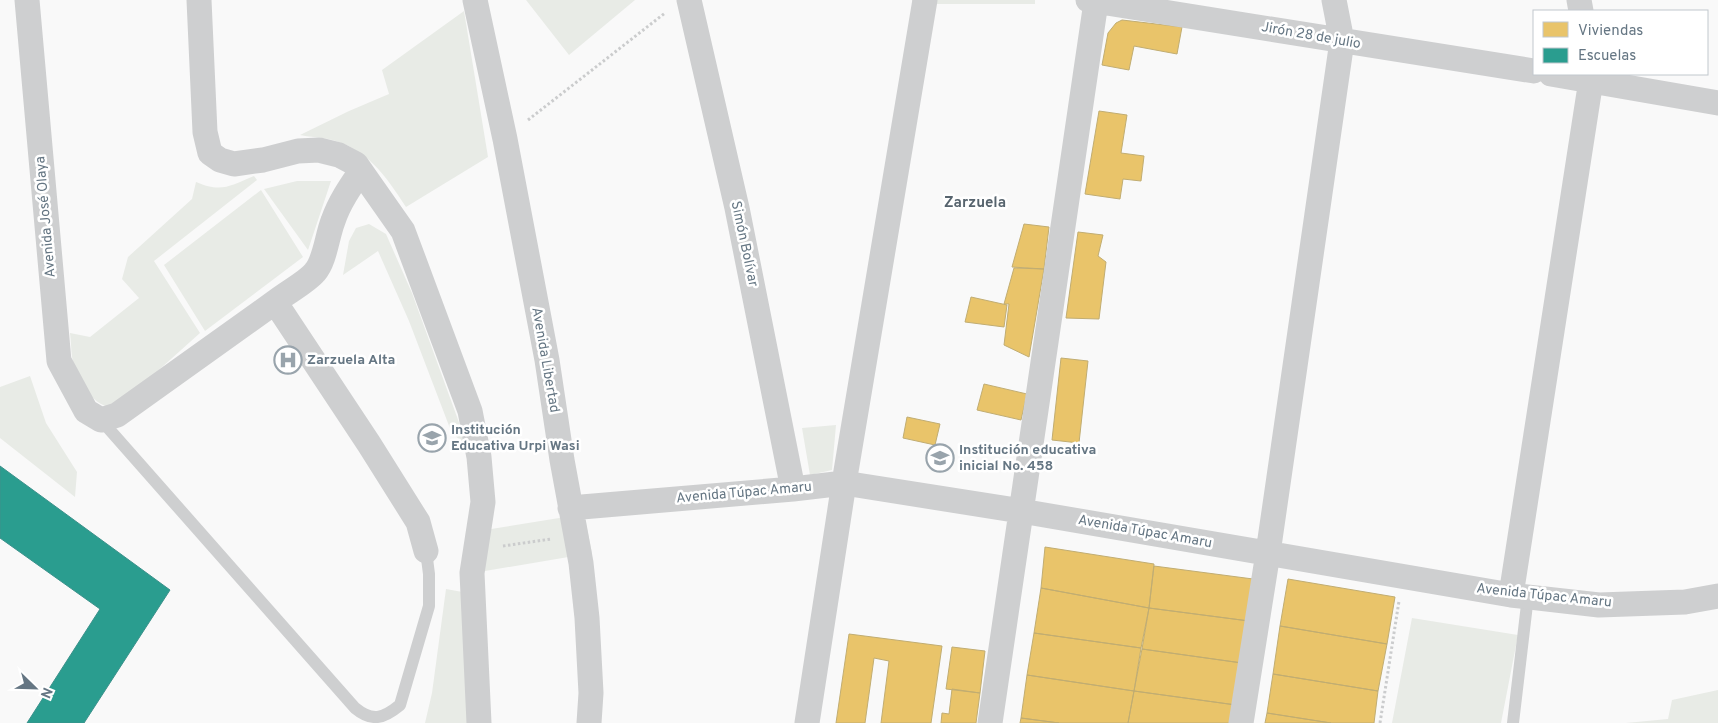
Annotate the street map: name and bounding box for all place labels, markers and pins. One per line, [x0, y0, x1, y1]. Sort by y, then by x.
hospital icon: Zarzuela Alta [273, 345, 303, 375]
place label: Zarzuela Alta [307, 352, 395, 369]
place label: Institución Educativa Urpi Wasi [451, 422, 580, 455]
school or university icon: Institución Educativa Urpi Wasi [417, 423, 447, 453]
place label: Institución educativa inicial No. 458 [959, 442, 1096, 475]
school or university icon: Institución educativa inicial No. 458 [925, 443, 955, 473]

